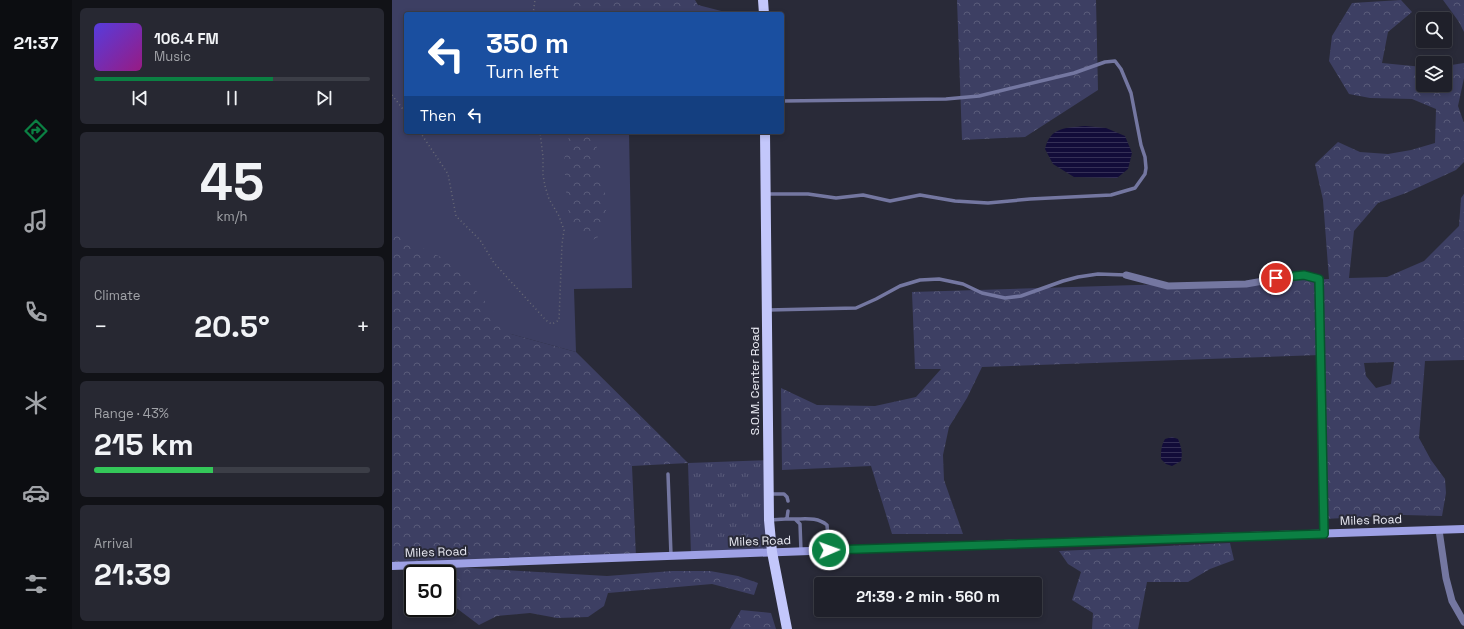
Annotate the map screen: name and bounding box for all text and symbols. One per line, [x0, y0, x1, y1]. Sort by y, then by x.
map controls [1416, 12, 1452, 92]
button: search [1416, 12, 1452, 48]
text: 350 m [486, 25, 569, 61]
icon: left [420, 28, 472, 80]
text: 106.4 FM [154, 29, 219, 48]
text: 21:37 [13, 31, 59, 54]
text: Music [154, 48, 191, 65]
button: layers [1416, 56, 1452, 92]
text: Turn left [486, 60, 559, 83]
icon: previous [129, 87, 151, 109]
icon: pause [221, 87, 243, 109]
icon: next [313, 87, 335, 109]
icon: left [464, 104, 486, 126]
text: Then [420, 106, 456, 125]
icon: directions [22, 117, 50, 145]
text: 45 [200, 149, 264, 215]
icon: music [22, 207, 50, 235]
text: km/h [217, 208, 247, 225]
pin [1259, 261, 1293, 295]
icon: arrive [1265, 267, 1287, 289]
text: Climate [94, 287, 140, 304]
icon: phone [22, 298, 50, 326]
text: 20.5° [194, 307, 270, 346]
text: − [94, 312, 108, 340]
text: + [356, 312, 370, 340]
street label: S.O.M. Center Road [747, 327, 763, 435]
icon: climate [22, 389, 50, 417]
text: Range · 43% [94, 405, 169, 422]
text: 215 km [94, 425, 194, 464]
icon: car [22, 479, 50, 507]
street label: Miles Road [1340, 511, 1402, 529]
position arrow [808, 529, 850, 571]
street label: Miles Road [729, 532, 791, 550]
text: Arrival [94, 535, 133, 552]
street label: Miles Road [405, 543, 467, 561]
text: 21:39 [94, 555, 171, 594]
speed limit sign: 50 [404, 565, 456, 617]
icon: filters [22, 570, 50, 598]
text: 21:39 · 2 min · 560 m [856, 587, 1000, 606]

